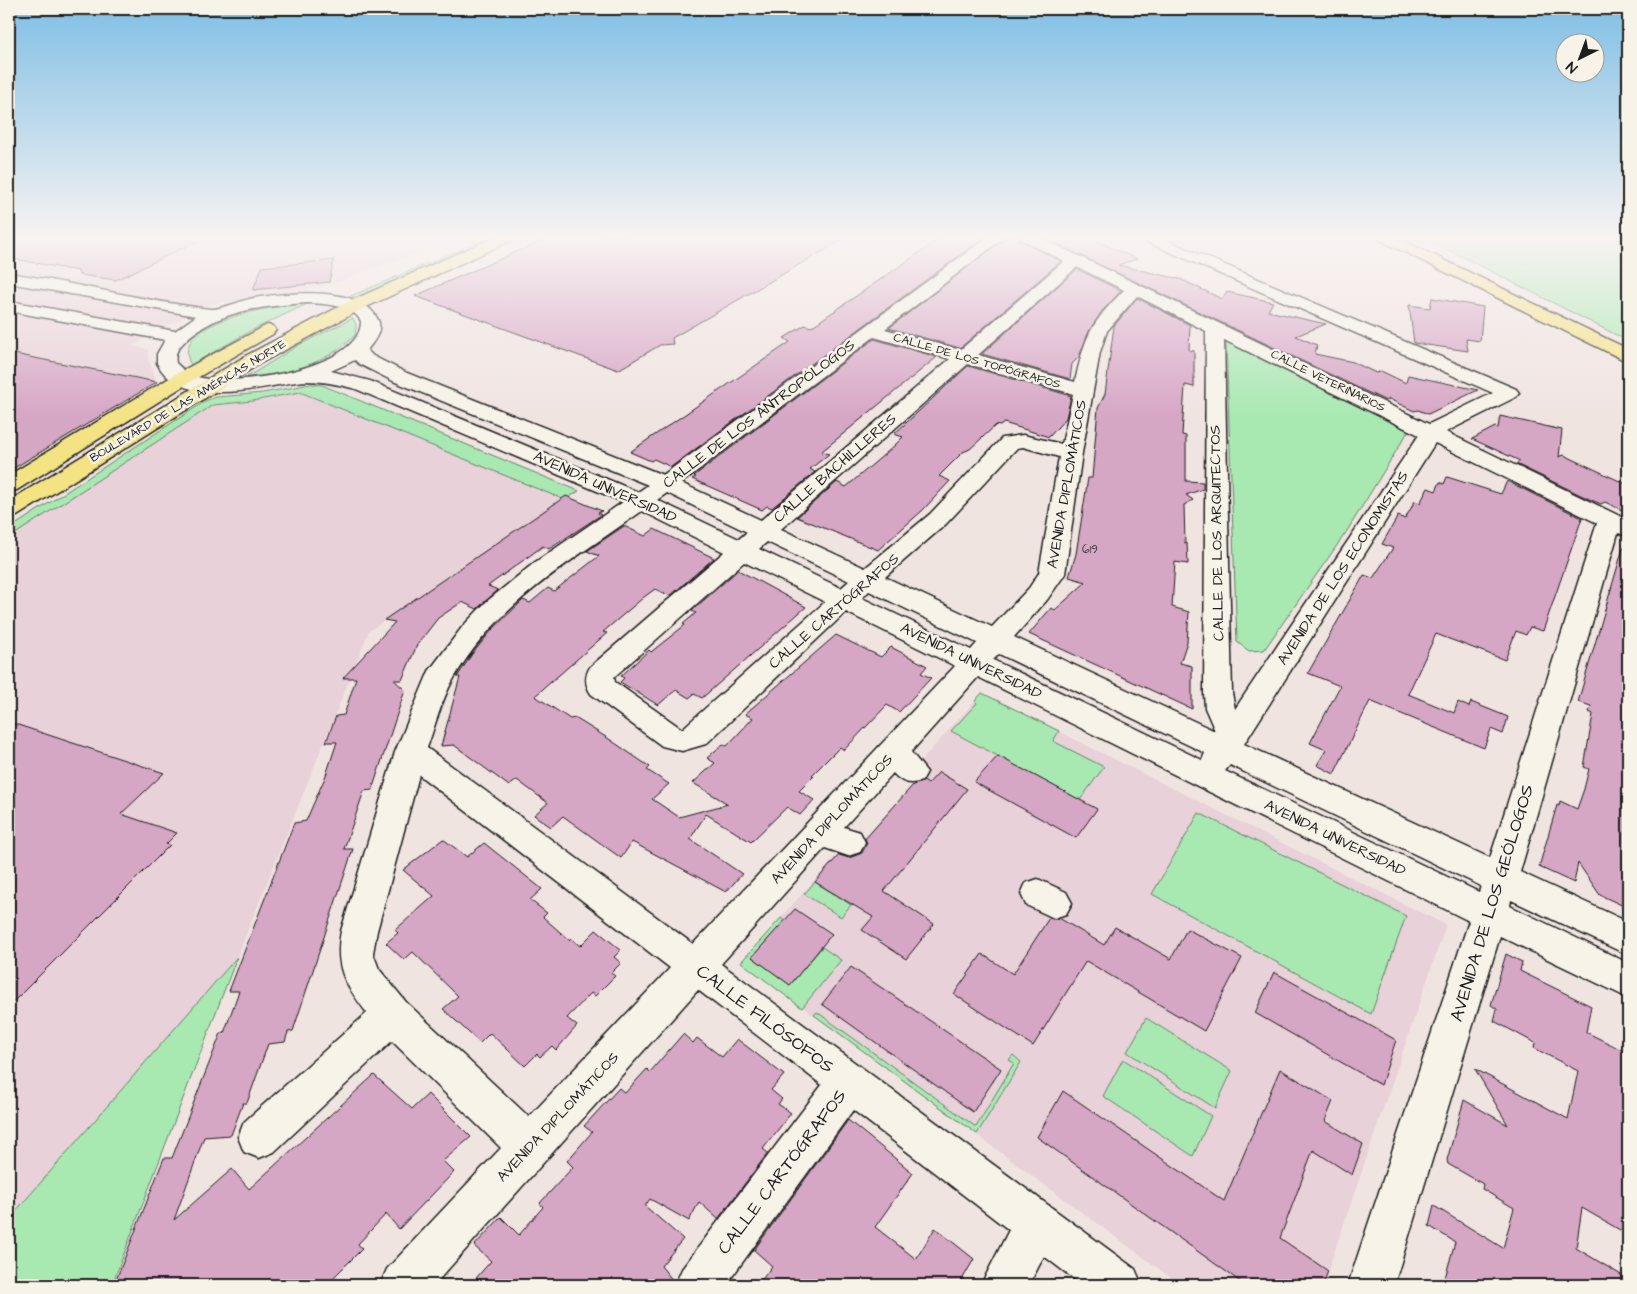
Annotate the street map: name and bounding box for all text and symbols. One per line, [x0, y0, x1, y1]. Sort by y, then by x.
north arrow [1554, 32, 1604, 82]
text: N [1562, 56, 1582, 77]
street label: CALLE DE LOS TOPÓGRAFOS [891, 329, 1063, 393]
street label: CALLE DE LOS ANTROPÓLOGOS [659, 334, 860, 493]
street label: BOULEVARD DE LAS AMÉRICAS NORTE [87, 336, 289, 466]
street label: CALLE VETERINARIOS [1268, 346, 1388, 416]
street label: AVENIDA DIPLOMÁTICOS [1042, 398, 1092, 570]
street label: CALLE BACHILLERES [769, 408, 901, 527]
street label: CALLE DE LOS ARQUITECTOS [1205, 424, 1229, 641]
street label: AVENIDA UNIVERSIDAD [530, 446, 680, 528]
street label: AVENIDA DE LOS ECONOMISTAS [1272, 467, 1414, 669]
house number: 619 [1082, 541, 1098, 558]
street label: CALLE CARTÓGRAFOS [764, 548, 904, 674]
street label: AVENIDA UNIVERSIDAD [897, 618, 1045, 705]
street label: AVENIDA DIPLOMÁTICOS [766, 749, 898, 889]
street label: AVENIDA DE LOS GEÓLOGOS [1444, 781, 1540, 1025]
street label: AVENIDA UNIVERSIDAD [1261, 795, 1409, 882]
street label: CALLE FILÓSOFOS [691, 959, 839, 1079]
street label: AVENIDA DIPLOMÁTICOS [492, 1047, 624, 1187]
street label: CALLE CARTÓGRAFOS [712, 1084, 852, 1260]

